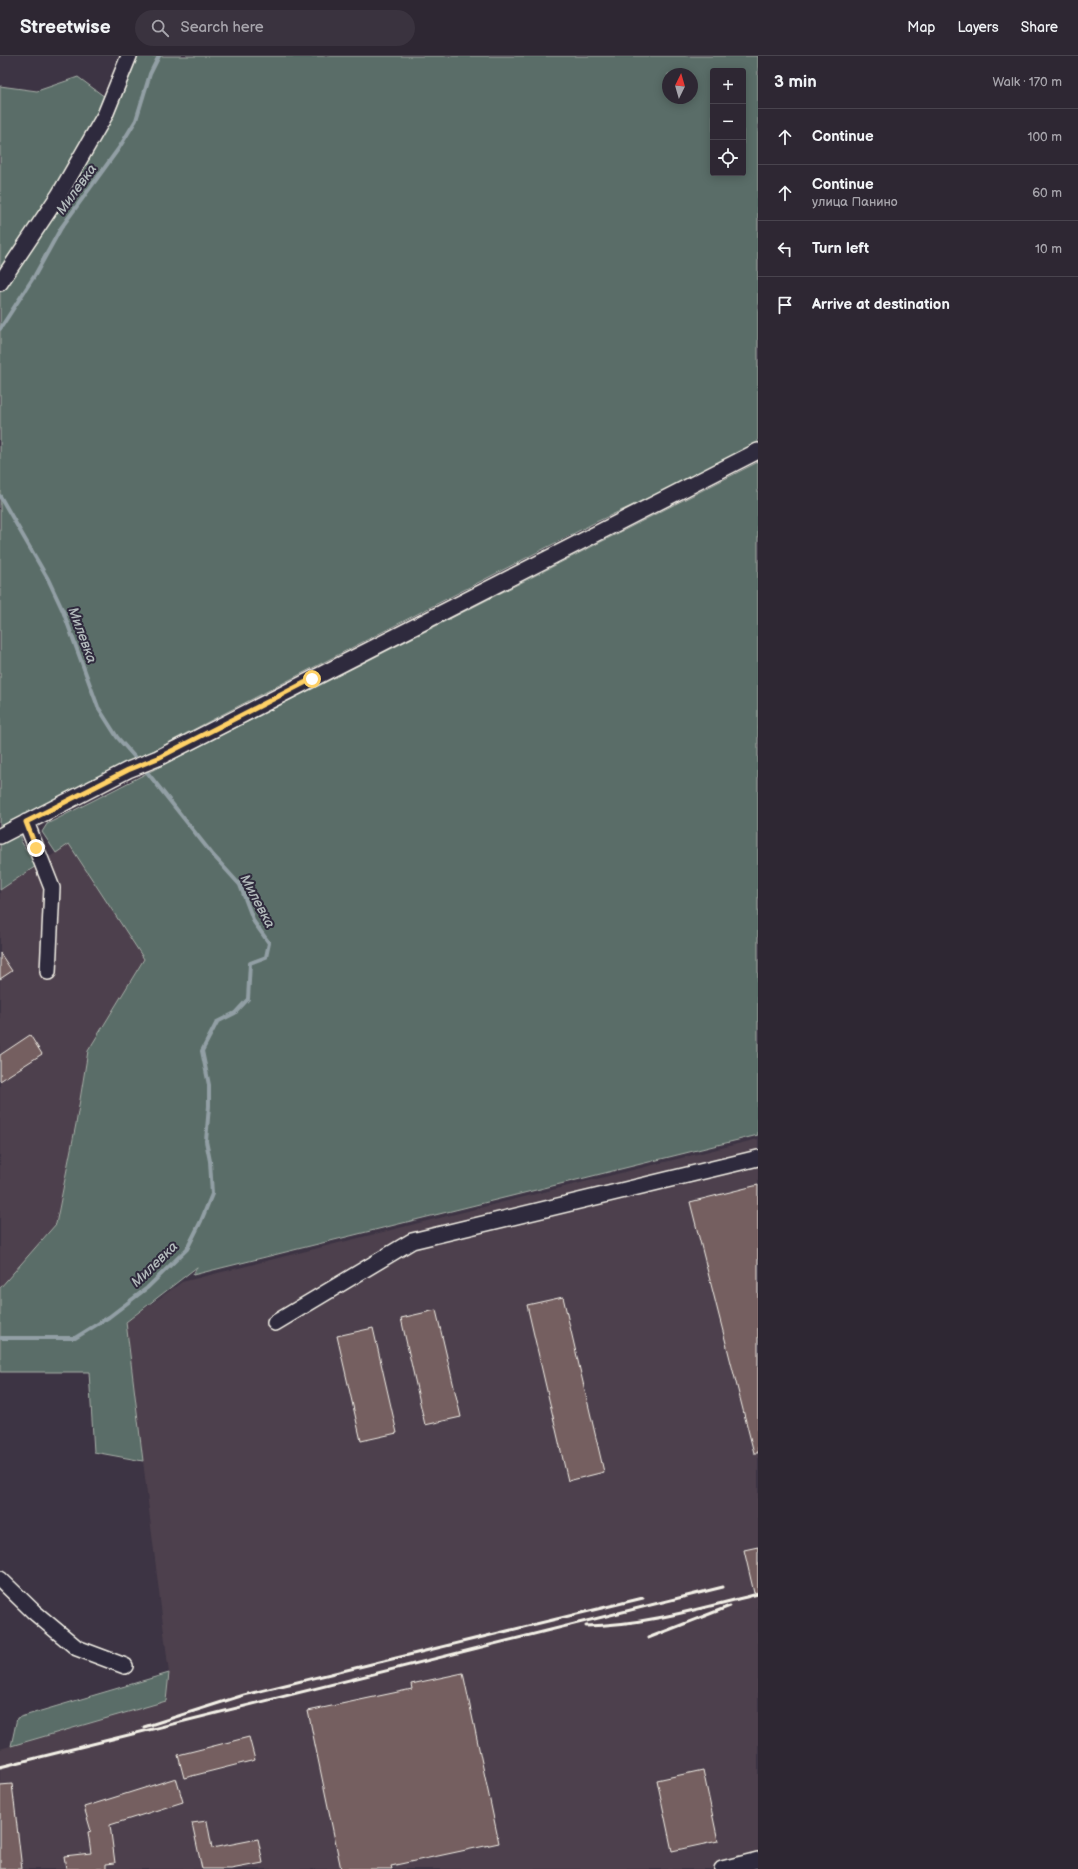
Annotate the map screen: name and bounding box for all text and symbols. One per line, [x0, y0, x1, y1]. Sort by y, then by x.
search box [135, 10, 415, 46]
text: Streetwise [20, 16, 111, 39]
icon: search [149, 17, 171, 39]
text: Search here [181, 18, 264, 37]
text: Map [907, 19, 935, 36]
text: Layers [957, 19, 999, 36]
text: Share [1021, 19, 1058, 36]
north arrow [662, 68, 698, 104]
map controls [710, 68, 746, 176]
button: + [710, 68, 746, 104]
text: 3 min [774, 72, 817, 92]
text: Walk · 170 m [992, 74, 1062, 90]
button: − [710, 104, 746, 140]
icon: ahead [774, 126, 796, 148]
text: Continue [812, 127, 874, 146]
text: 100 m [1027, 129, 1062, 145]
button: locate [710, 140, 746, 176]
water label: Милевка [52, 161, 100, 218]
text: Continue [812, 175, 874, 194]
icon: ahead [774, 182, 796, 204]
text: 60 m [1032, 185, 1062, 201]
text: улица Панино [812, 194, 898, 210]
icon: left [774, 238, 796, 260]
text: Turn left [812, 239, 869, 258]
text: 10 m [1035, 241, 1062, 257]
icon: arrive [774, 294, 796, 316]
text: Arrive at destination [812, 295, 950, 314]
water label: Милевка [65, 605, 101, 666]
route start [303, 670, 321, 688]
route end [27, 839, 45, 857]
water label: Милевка [236, 871, 279, 931]
water label: Милевка [127, 1238, 181, 1291]

